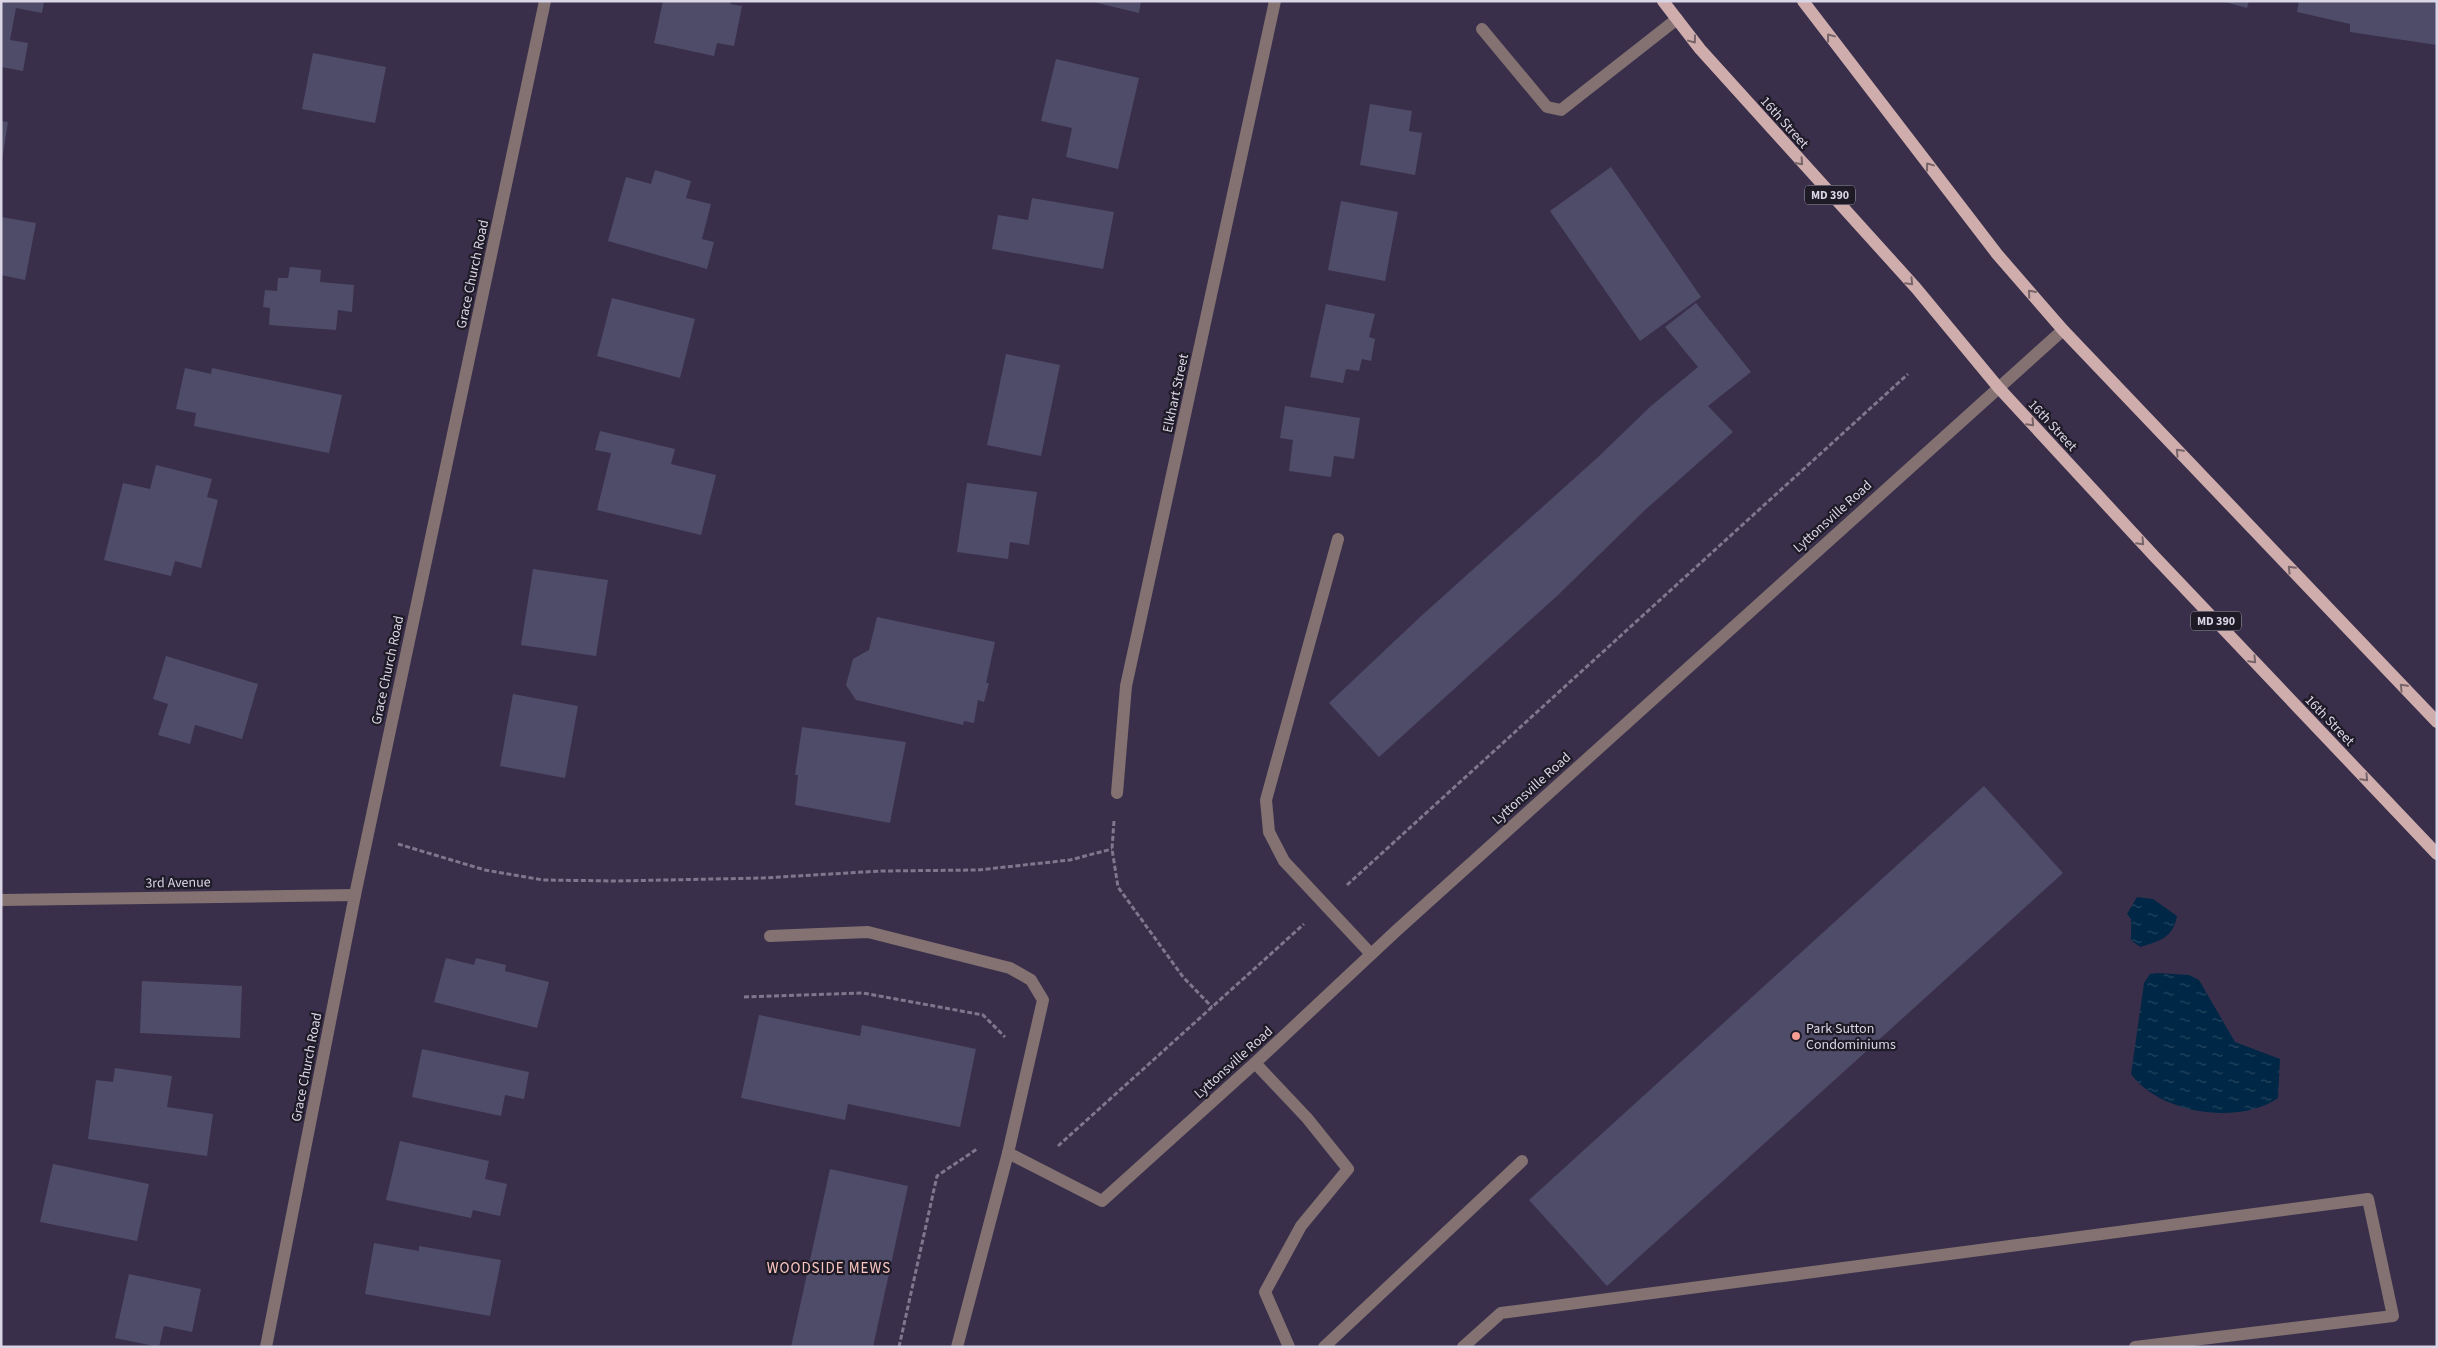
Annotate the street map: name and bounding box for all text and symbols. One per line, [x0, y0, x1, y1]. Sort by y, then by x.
one-way arrow [1687, 34, 1696, 44]
one-way arrow [1828, 34, 1836, 43]
street label: 16th Street [1755, 92, 1813, 153]
one-way arrow [1795, 156, 1804, 165]
one-way arrow [1927, 163, 1935, 172]
road number: MD 390 [1805, 186, 1855, 204]
street label: Grace Church Road [452, 218, 494, 330]
one-way arrow [1904, 276, 1913, 285]
one-way arrow [2028, 290, 2036, 299]
street label: Elkhart Street [1158, 352, 1194, 434]
street label: 16th Street [2023, 395, 2082, 456]
one-way arrow [2025, 417, 2034, 426]
one-way arrow [2176, 449, 2185, 458]
street label: Lyttonsville Road [1789, 476, 1876, 558]
one-way arrow [2135, 537, 2144, 546]
one-way arrow [2288, 566, 2297, 575]
road number: MD 390 [2191, 612, 2241, 630]
street label: Grace Church Road [367, 614, 409, 726]
one-way arrow [2247, 655, 2256, 664]
one-way arrow [2400, 684, 2409, 693]
street label: 16th Street [2300, 691, 2359, 751]
street label: Lyttonsville Road [1488, 748, 1575, 830]
one-way arrow [2359, 772, 2368, 781]
street label: 3rd Avenue [145, 872, 211, 894]
street label: Grace Church Road [287, 1011, 327, 1124]
place label: Park Sutton Condominiums [1806, 1019, 1896, 1055]
street label: Lyttonsville Road [1190, 1022, 1277, 1104]
marker: Park Sutton Condominiums [1790, 1030, 1802, 1042]
district label: WOODSIDE MEWS [767, 1258, 891, 1279]

